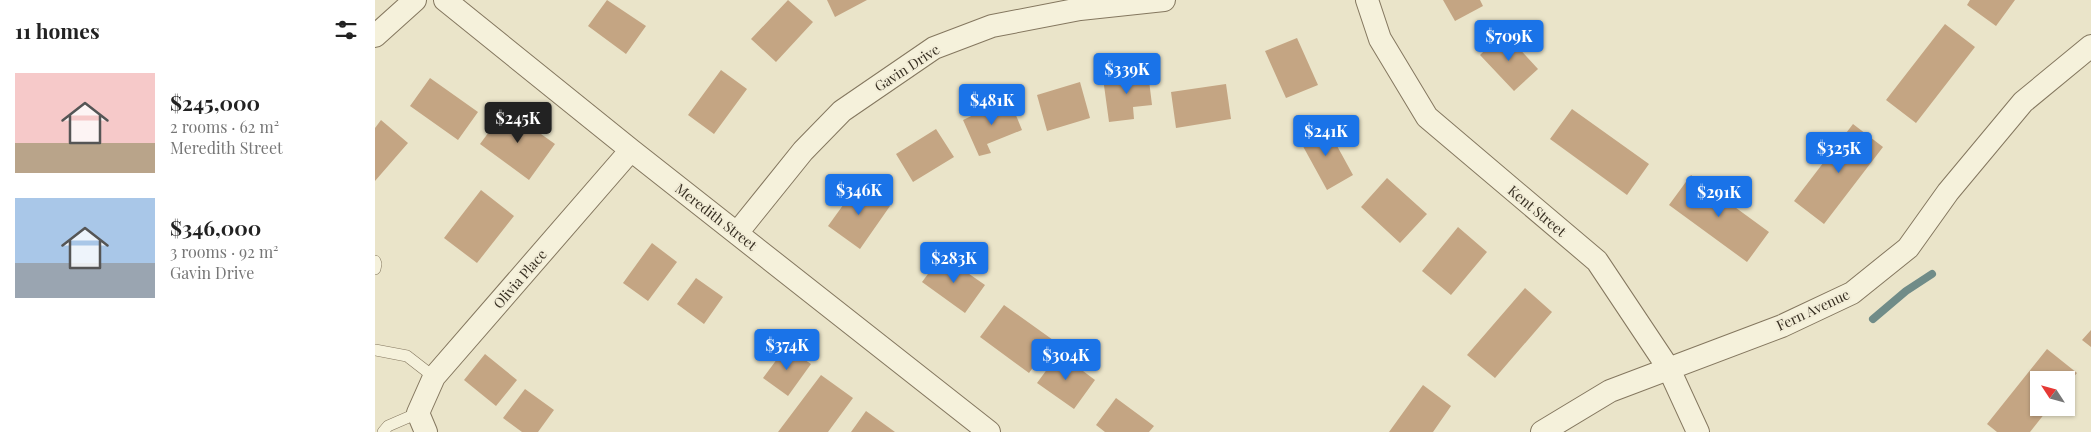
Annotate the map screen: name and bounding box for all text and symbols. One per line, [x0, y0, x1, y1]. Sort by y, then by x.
text: 11 homes [15, 16, 100, 44]
icon: filters [332, 16, 360, 44]
pin: $709K [1474, 20, 1544, 62]
text: $709K [1485, 25, 1533, 46]
street label: Gavin Drive [871, 40, 943, 96]
pin: $339K [1092, 52, 1162, 95]
text: $339K [1104, 58, 1150, 79]
pin: $481K [957, 84, 1027, 126]
text: $245,000 [170, 88, 260, 116]
text: $481K [970, 89, 1014, 110]
icon: home [55, 93, 115, 153]
pin: $245K [483, 102, 553, 144]
text: $245K [496, 107, 540, 128]
pin: $241K [1291, 114, 1361, 157]
text: 2 rooms · 62 m² [170, 116, 279, 137]
text: $241K [1304, 120, 1348, 141]
pin: $325K [1804, 132, 1874, 174]
text: Meredith Street [170, 137, 283, 158]
text: $325K [1817, 137, 1861, 158]
pin: $346K [824, 174, 894, 216]
pin: $291K [1684, 176, 1754, 218]
street label: Meredith Street [672, 179, 762, 255]
text: $346K [836, 179, 882, 200]
street label: Kent Street [1504, 181, 1571, 241]
text: $291K [1697, 181, 1741, 202]
text: $346,000 [170, 213, 261, 241]
icon: home [55, 218, 115, 278]
text: 3 rooms · 92 m² [170, 241, 279, 262]
pin: $283K [919, 242, 989, 284]
street label: Olivia Place [489, 245, 551, 312]
text: $283K [931, 247, 977, 268]
text: Gavin Drive [170, 262, 254, 283]
street label: Fern Avenue [1773, 284, 1852, 335]
pin: $374K [752, 328, 822, 371]
text: $374K [765, 334, 809, 355]
pin: $304K [1031, 338, 1101, 381]
text: $304K [1043, 344, 1090, 365]
north arrow [2030, 371, 2075, 416]
map controls [2030, 371, 2075, 416]

